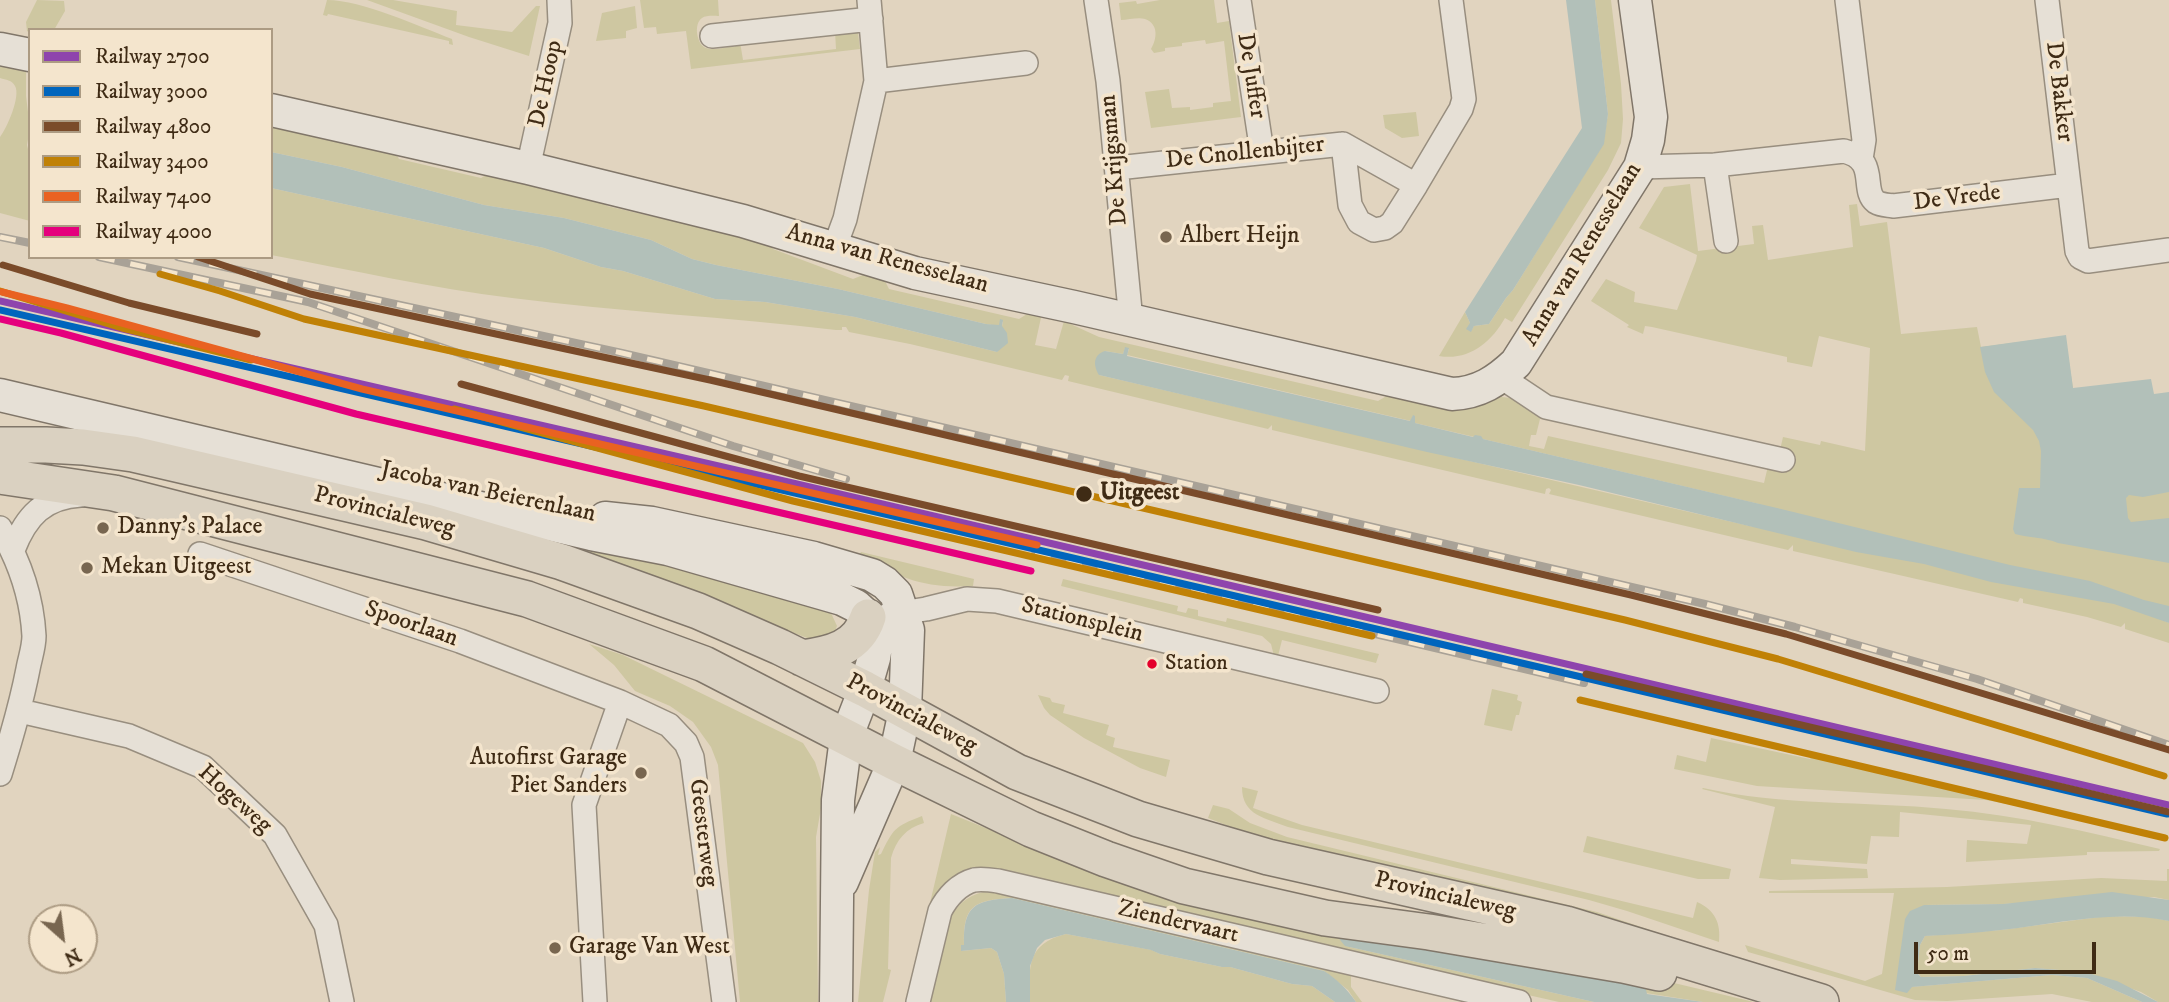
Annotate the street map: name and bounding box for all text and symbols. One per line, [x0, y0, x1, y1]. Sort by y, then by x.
legend [28, 28, 273, 259]
street label: De Juffer [1229, 31, 1271, 121]
street label: De Hoop [524, 38, 570, 130]
street label: De Bakker [2038, 40, 2078, 144]
text: Railway 2700 [95, 44, 210, 70]
text: Railway 3000 [95, 79, 208, 105]
street label: De Krijgsman [1095, 93, 1135, 227]
text: Railway 4800 [95, 114, 211, 140]
street label: De Cnollenbijter [1164, 131, 1326, 177]
text: Railway 3400 [95, 149, 209, 175]
street label: Anna van Renesselaan [1517, 158, 1649, 352]
street label: De Vrede [1912, 179, 2002, 219]
text: Railway 7400 [95, 184, 212, 210]
text: Railway 4000 [95, 219, 212, 245]
street label: Anna van Renesselaan [783, 219, 991, 301]
place label: Albert Heijn [1180, 223, 1300, 251]
marker: Albert Heijn [1158, 229, 1174, 245]
street label: Jacoba van Beierenlaan [378, 456, 598, 530]
place label: Uitgeest [1100, 480, 1179, 508]
street label: Provincialeweg [310, 482, 458, 544]
marker: Uitgeest [1074, 484, 1094, 504]
place label: Danny's Palace [117, 514, 262, 542]
marker: Danny's Palace [95, 520, 111, 536]
place label: Mekan Uitgeest [101, 554, 252, 582]
marker: Mekan Uitgeest [79, 560, 95, 576]
street label: Stationsplein [1018, 592, 1146, 650]
street label: Spoorlaan [361, 596, 461, 654]
place label: Station [1165, 651, 1228, 677]
marker: Station [1145, 657, 1159, 671]
street label: Provincialeweg [840, 668, 982, 762]
place label: Autofirst Garage Piet Sanders [470, 745, 627, 801]
street label: Hogeweg [191, 759, 277, 841]
marker: Autofirst Garage Piet Sanders [633, 765, 649, 781]
street label: Geesterweg [681, 777, 723, 889]
street label: Provincialeweg [1371, 867, 1519, 927]
street label: Ziendervaart [1115, 895, 1241, 951]
north arrow [28, 904, 98, 974]
scale bar [1917, 928, 2099, 972]
place label: Garage Van West [569, 934, 730, 962]
marker: Garage Van West [547, 940, 563, 956]
text: 50 m [1927, 941, 1969, 967]
text: N [60, 942, 84, 970]

